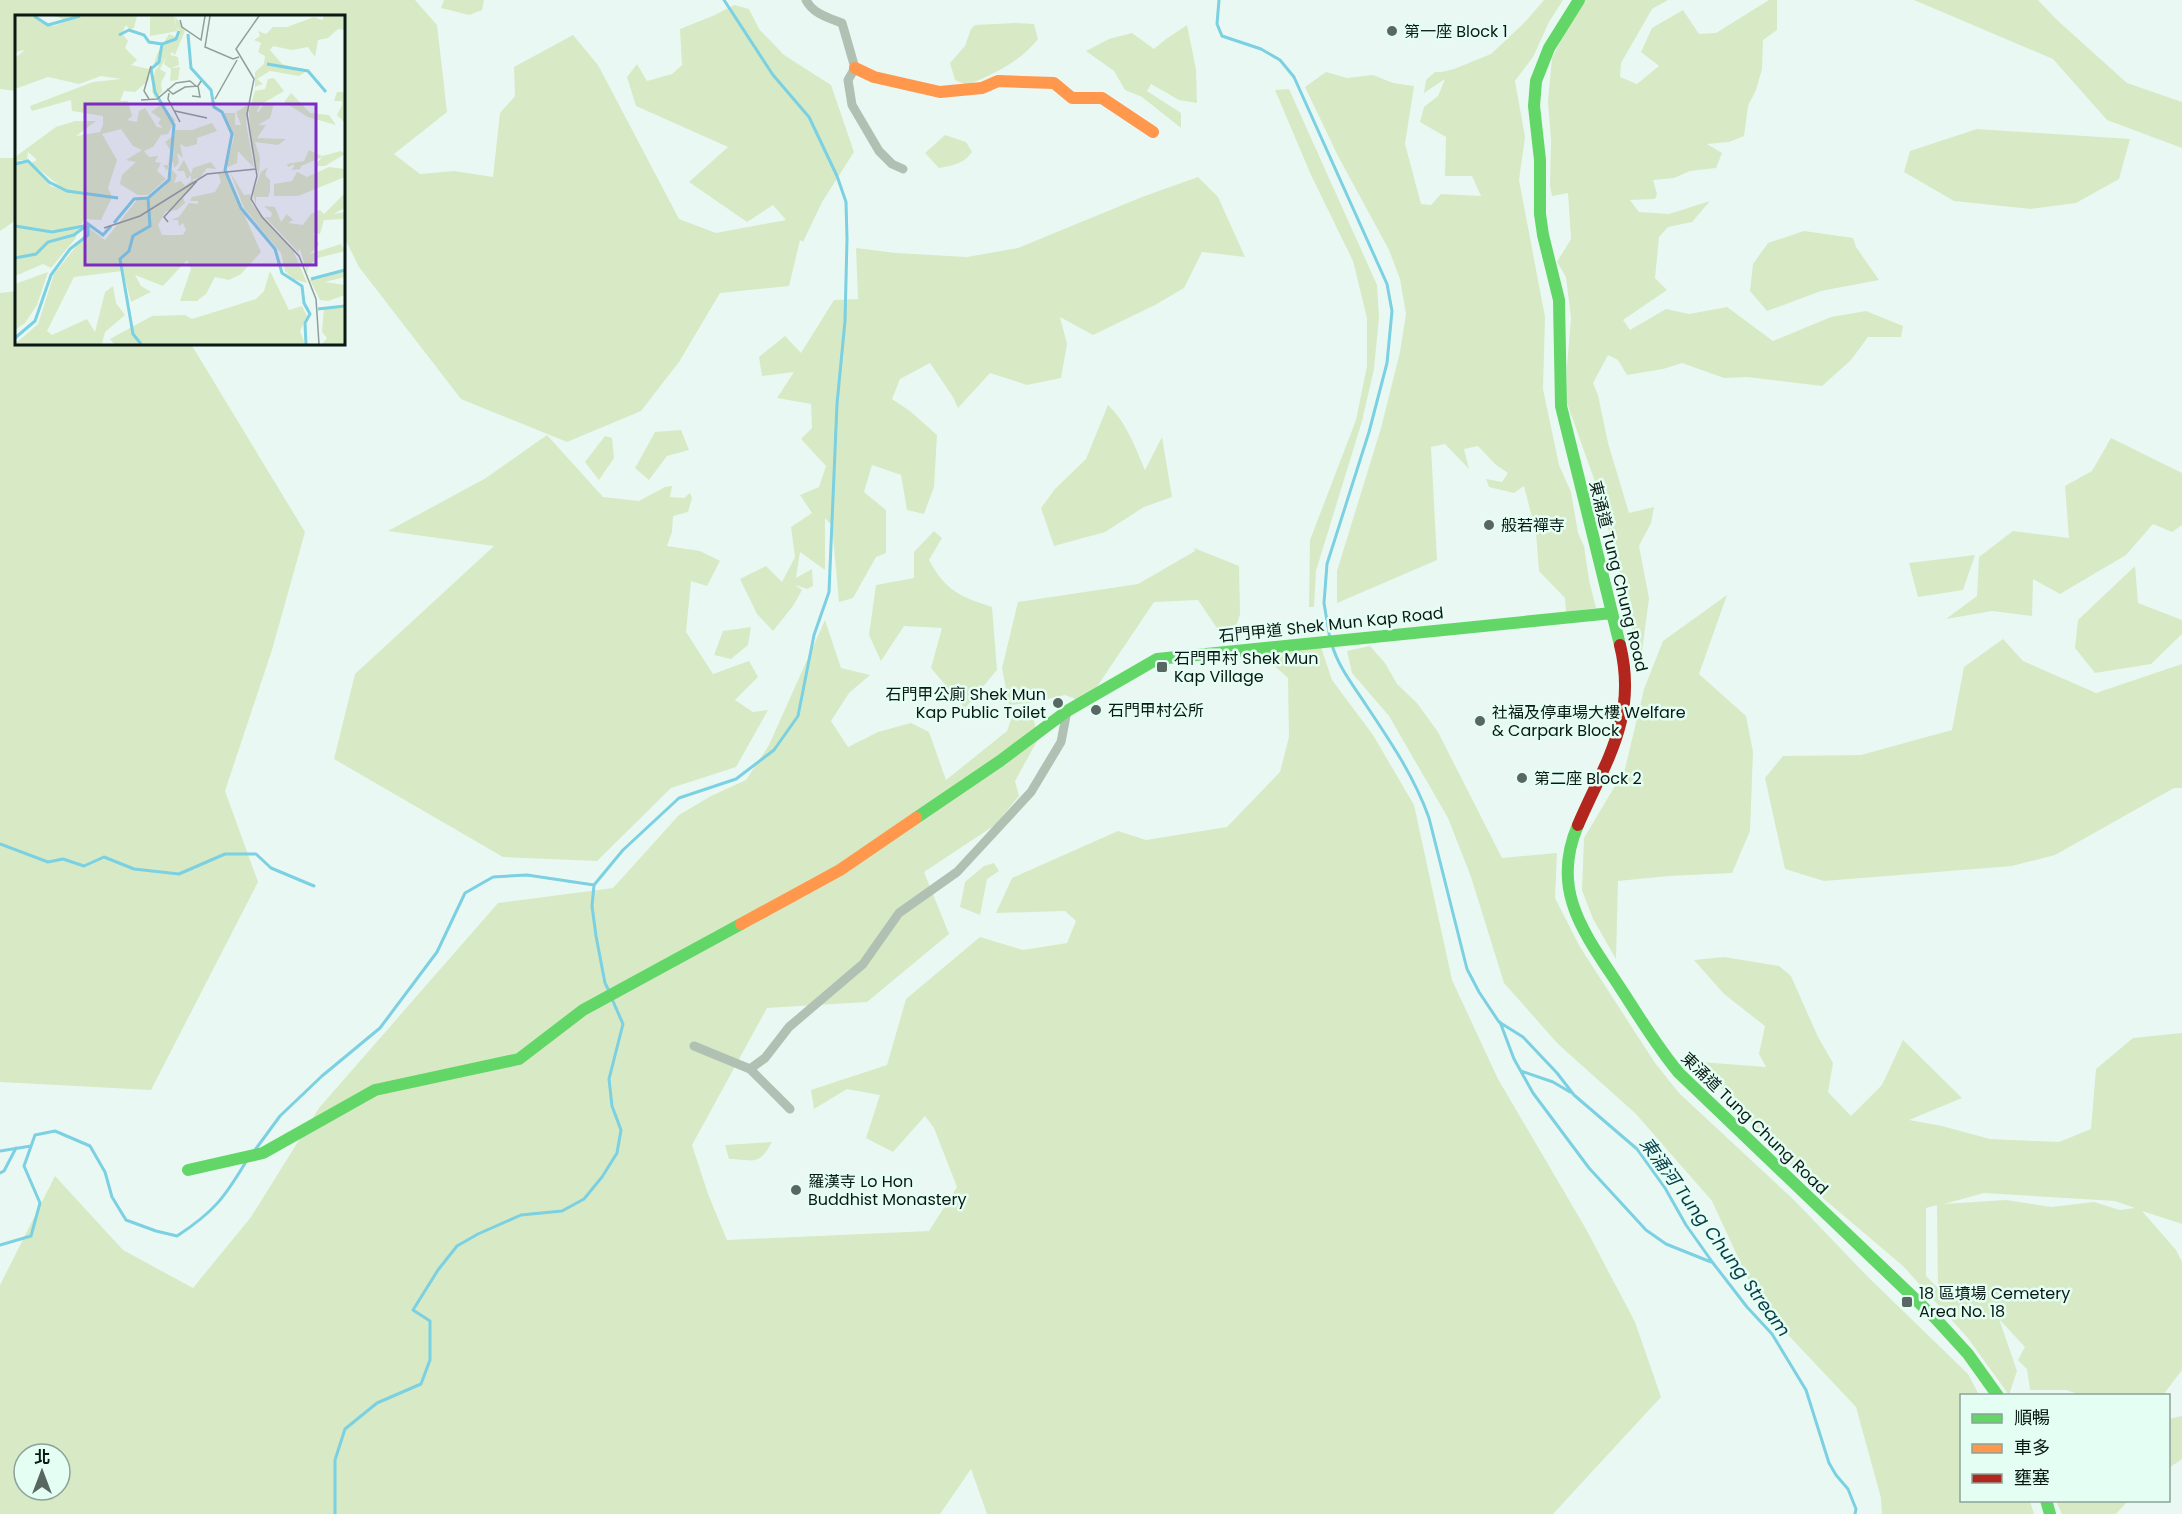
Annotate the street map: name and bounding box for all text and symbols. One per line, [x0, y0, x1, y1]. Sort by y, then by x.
inset map [15, 15, 345, 345]
place label: 第一座 Block 1 [1404, 20, 1508, 43]
marker: 第一座 Block 1 [1385, 24, 1399, 38]
street label: 東涌道 Tung Chung Road [1584, 478, 1653, 674]
place label: 般若禪寺 [1501, 514, 1565, 537]
marker: 般若禪寺 [1482, 518, 1496, 532]
street label: 石門甲道 Shek Mun Kap Road [1217, 601, 1445, 648]
place label: 石門甲村 Shek Mun Kap Village [1174, 647, 1319, 688]
marker: 石門甲村 Shek Mun Kap Village [1155, 660, 1169, 674]
place label: 石門甲公廁 Shek Mun Kap Public Toilet [885, 683, 1046, 724]
marker: 石門甲公廁 Shek Mun Kap Public Toilet [1051, 696, 1065, 710]
place label: 石門甲村公所 [1108, 699, 1204, 722]
place label: 社福及停車場大樓 Welfare & Carpark Block [1492, 701, 1686, 742]
marker: 石門甲村公所 [1089, 703, 1103, 717]
marker: 社福及停車場大樓 Welfare & Carpark Block [1473, 714, 1487, 728]
place label: 第二座 Block 2 [1534, 767, 1642, 790]
marker: 第二座 Block 2 [1515, 771, 1529, 785]
street label: 東涌道 Tung Chung Road [1676, 1047, 1833, 1200]
water label: 東涌河 Tung Chung Stream [1634, 1132, 1796, 1342]
place label: 羅漢寺 Lo Hon Buddhist Monastery [808, 1170, 966, 1211]
marker: 羅漢寺 Lo Hon Buddhist Monastery [789, 1183, 803, 1197]
place label: 18 區墳場 Cemetery Area No. 18 [1919, 1282, 2070, 1323]
marker: 18 區墳場 Cemetery Area No. 18 [1900, 1295, 1914, 1309]
legend [1960, 1394, 2170, 1502]
text: 順暢 [2014, 1405, 2050, 1430]
text: 車多 [2014, 1435, 2050, 1460]
north arrow [12, 1442, 72, 1502]
text: 北 [34, 1446, 50, 1469]
text: 壅塞 [2014, 1465, 2050, 1490]

